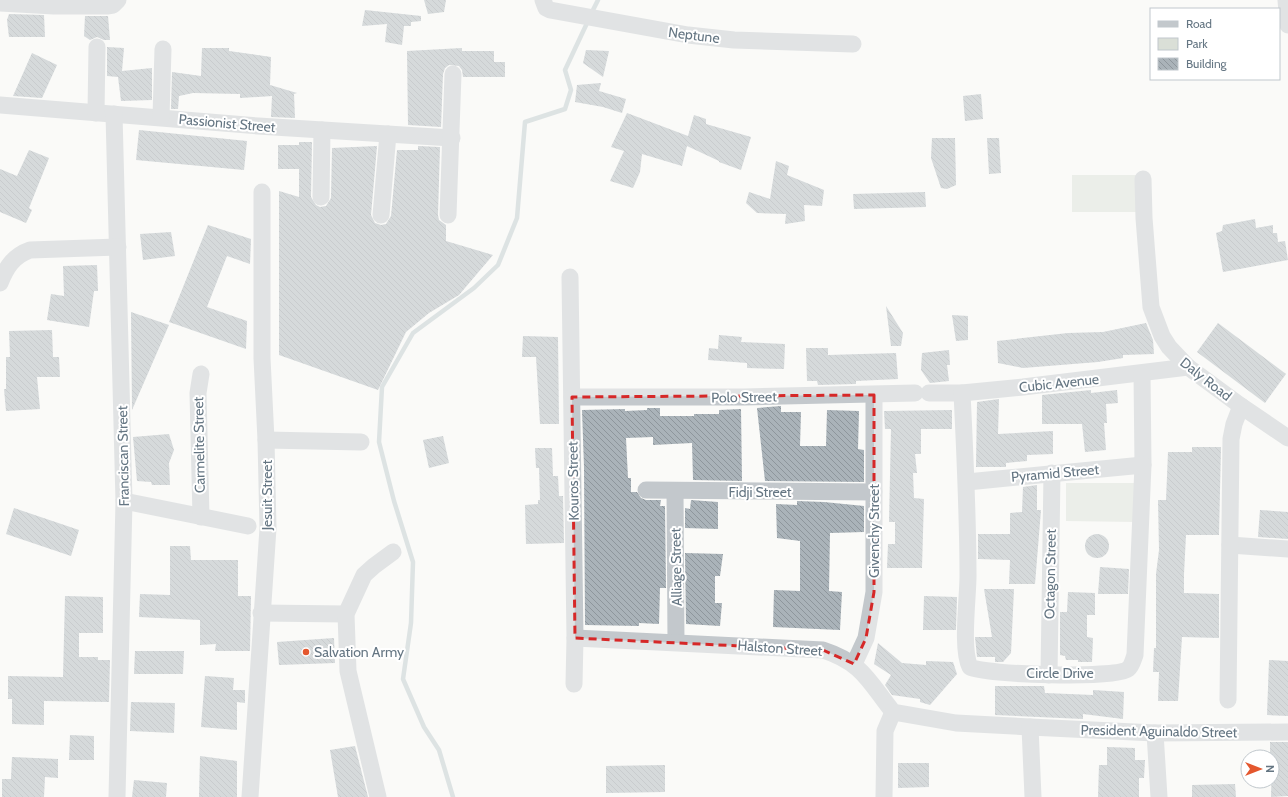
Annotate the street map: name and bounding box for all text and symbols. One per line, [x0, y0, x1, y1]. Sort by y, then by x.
legend [1150, 8, 1280, 80]
text: Road [1186, 16, 1212, 31]
street label: Neptune [667, 23, 721, 47]
text: Park [1186, 36, 1208, 51]
text: Building [1186, 56, 1228, 71]
street label: Passionist Street [178, 110, 276, 136]
street label: Daly Road [1177, 353, 1235, 405]
street label: Cubic Avenue [1018, 370, 1100, 396]
street label: Polo Street [711, 387, 777, 407]
street label: Carmelite Street [189, 396, 209, 493]
street label: Franciscan Street [113, 405, 133, 507]
street label: Kouros Street [563, 441, 583, 521]
street label: Jesuit Street [258, 459, 276, 531]
street label: Pyramid Street [1010, 460, 1100, 486]
street label: Fidji Street [728, 483, 792, 501]
street label: Givenchy Street [865, 484, 883, 578]
street label: Alliage Street [666, 528, 686, 606]
street label: Octagon Street [1040, 529, 1060, 619]
street label: Halston Street [737, 636, 823, 660]
place label: Salvation Army [314, 643, 404, 661]
marker: Salvation Army [301, 647, 311, 657]
street label: Circle Drive [1026, 664, 1094, 682]
street label: President Aguinaldo Street [1080, 721, 1238, 741]
north arrow [1240, 749, 1280, 789]
text: N [1263, 765, 1277, 773]

